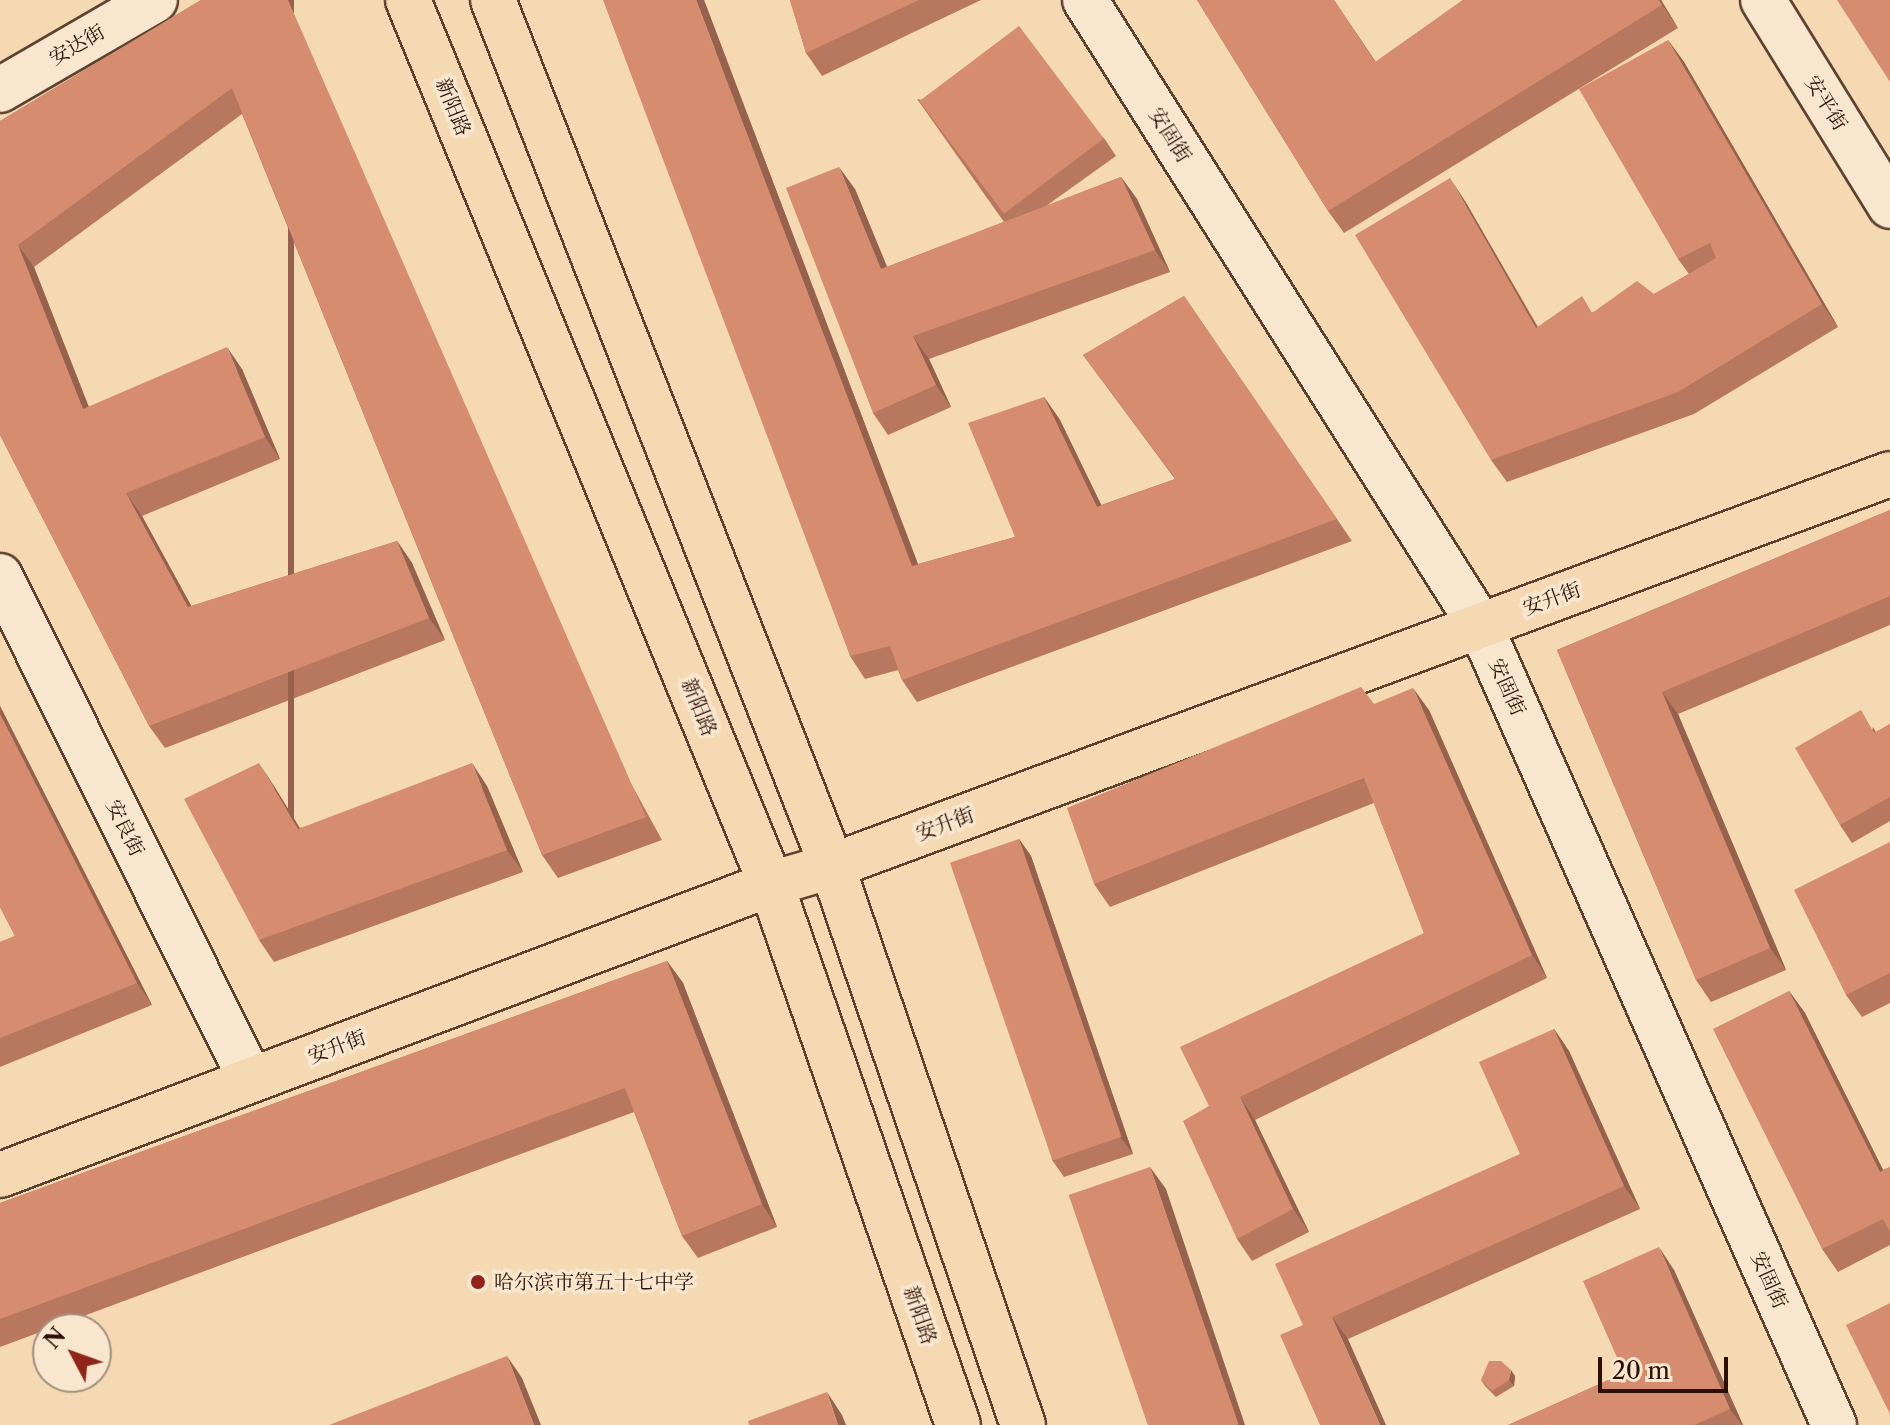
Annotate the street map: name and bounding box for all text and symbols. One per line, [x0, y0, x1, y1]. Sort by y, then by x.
street label: 安达街 [45, 20, 109, 70]
street label: 安平街 [1800, 71, 1852, 135]
street label: 新阳路 [431, 75, 475, 139]
street label: 安固街 [1144, 103, 1196, 167]
street label: 安升街 [1520, 577, 1584, 621]
street label: 安固街 [1484, 655, 1530, 719]
street label: 新阳路 [677, 675, 721, 739]
street label: 安良街 [101, 796, 149, 860]
street label: 安升街 [913, 802, 977, 846]
street label: 安升街 [305, 1025, 369, 1069]
street label: 安固街 [1746, 1248, 1792, 1312]
place label: 哈尔滨市第五十七中学 [494, 1270, 694, 1294]
marker: 哈尔滨市第五十七中学 [469, 1273, 487, 1291]
street label: 新阳路 [899, 1283, 941, 1347]
north arrow [32, 1313, 112, 1393]
text: N [39, 1322, 71, 1354]
scale bar [1602, 1341, 1732, 1391]
text: 20 m [1612, 1356, 1670, 1385]

